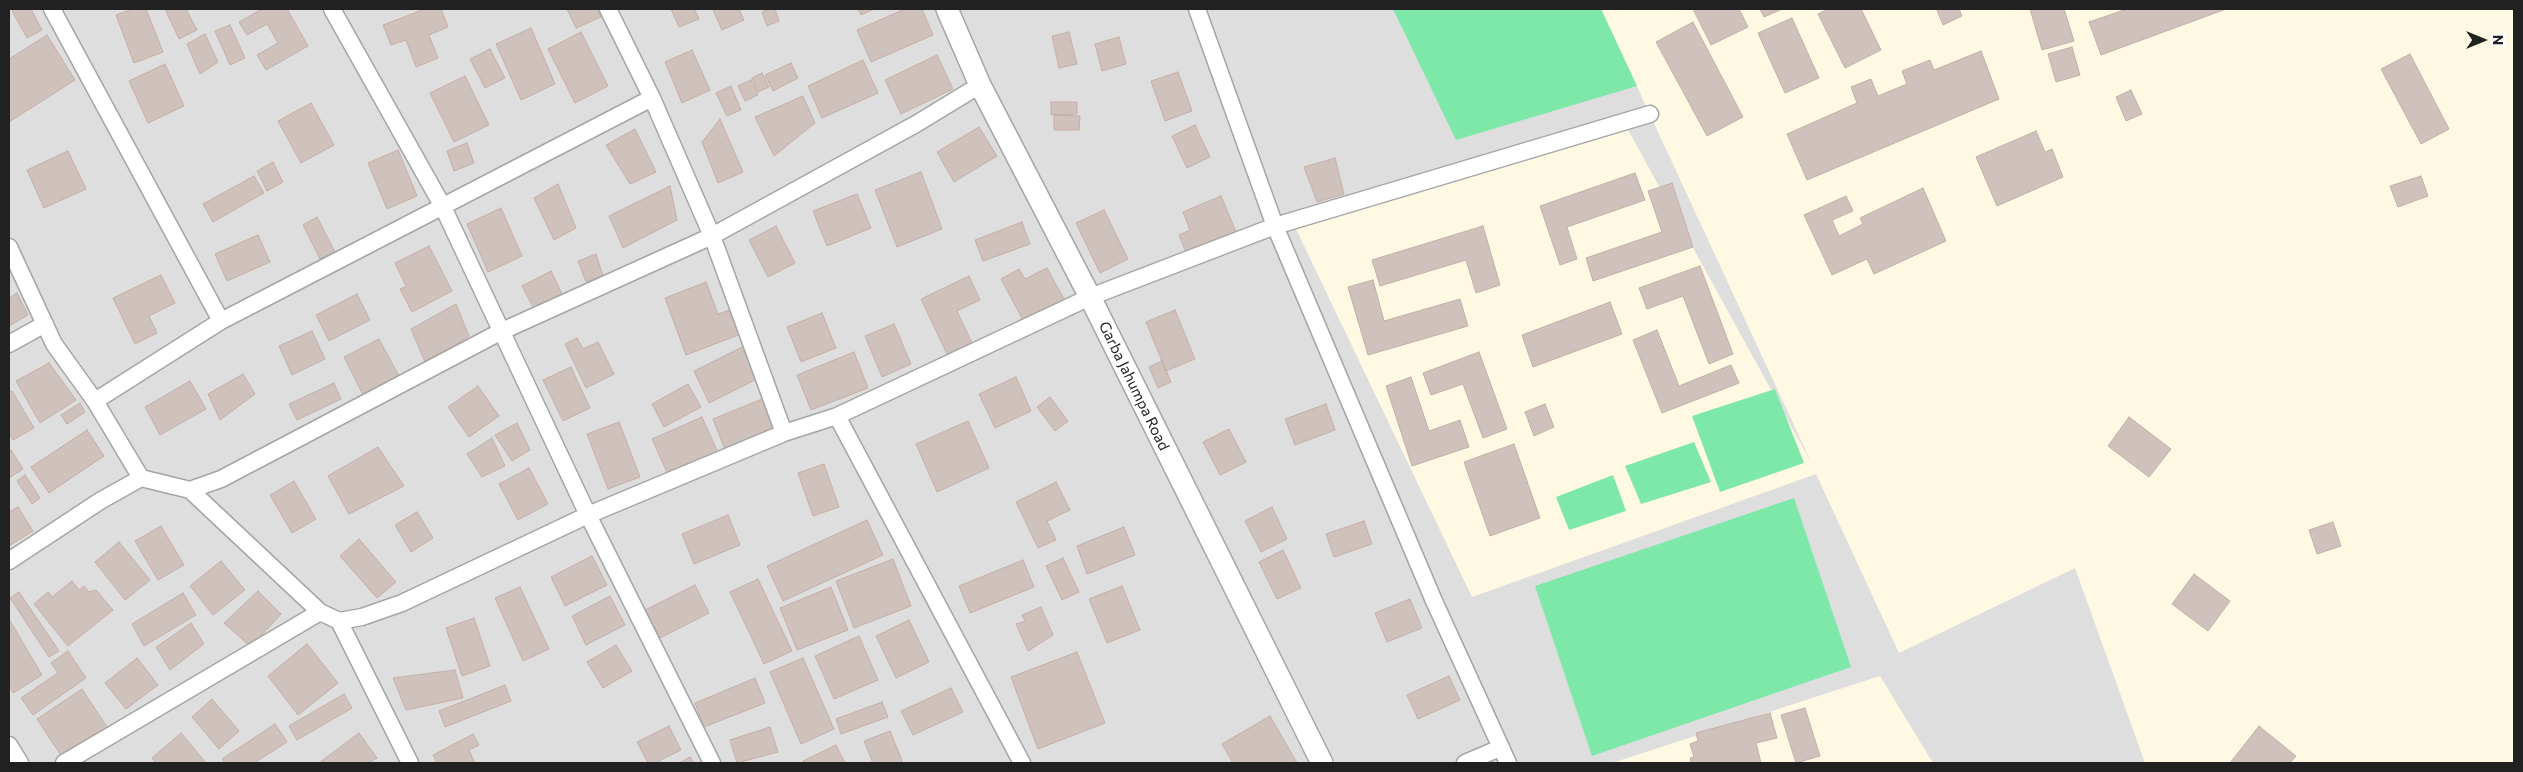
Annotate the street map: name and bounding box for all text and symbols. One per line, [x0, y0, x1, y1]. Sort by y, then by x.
north arrow [2458, 15, 2508, 65]
text: N [2490, 35, 2507, 45]
street label: Garba Jahumpa Road [1095, 319, 1173, 453]

